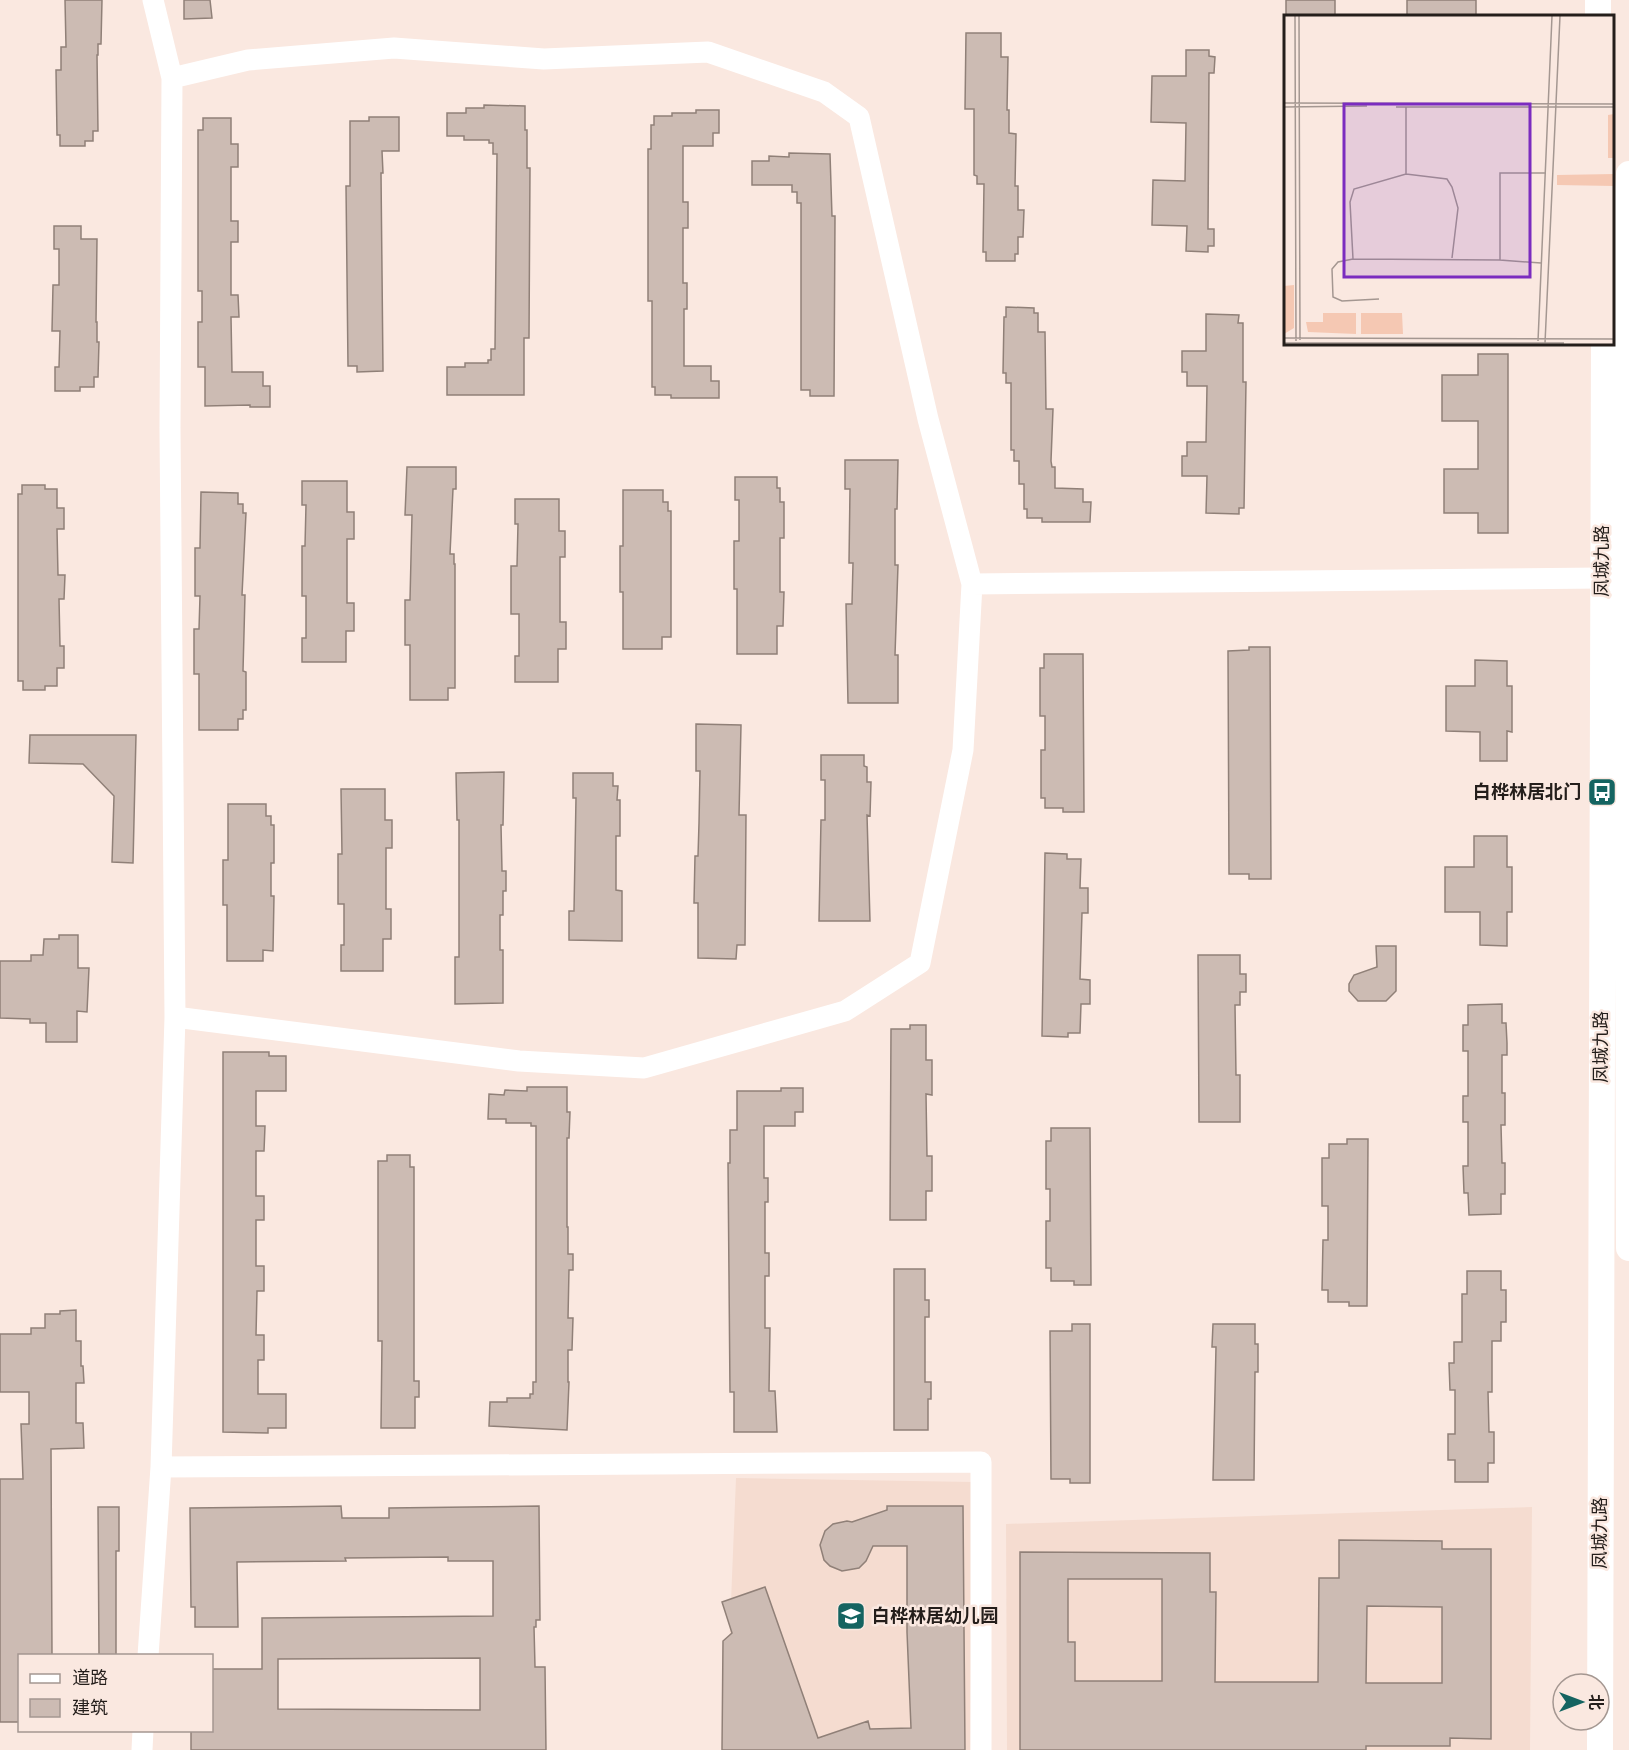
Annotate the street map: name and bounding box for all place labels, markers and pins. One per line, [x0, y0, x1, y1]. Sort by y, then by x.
bus stop icon: 白桦林居北门 [1586, 776, 1618, 808]
place label: 白桦林居北门 [1473, 781, 1581, 803]
school or university icon: 白桦林居幼儿园 [835, 1600, 867, 1632]
place label: 白桦林居幼儿园 [872, 1605, 998, 1627]

